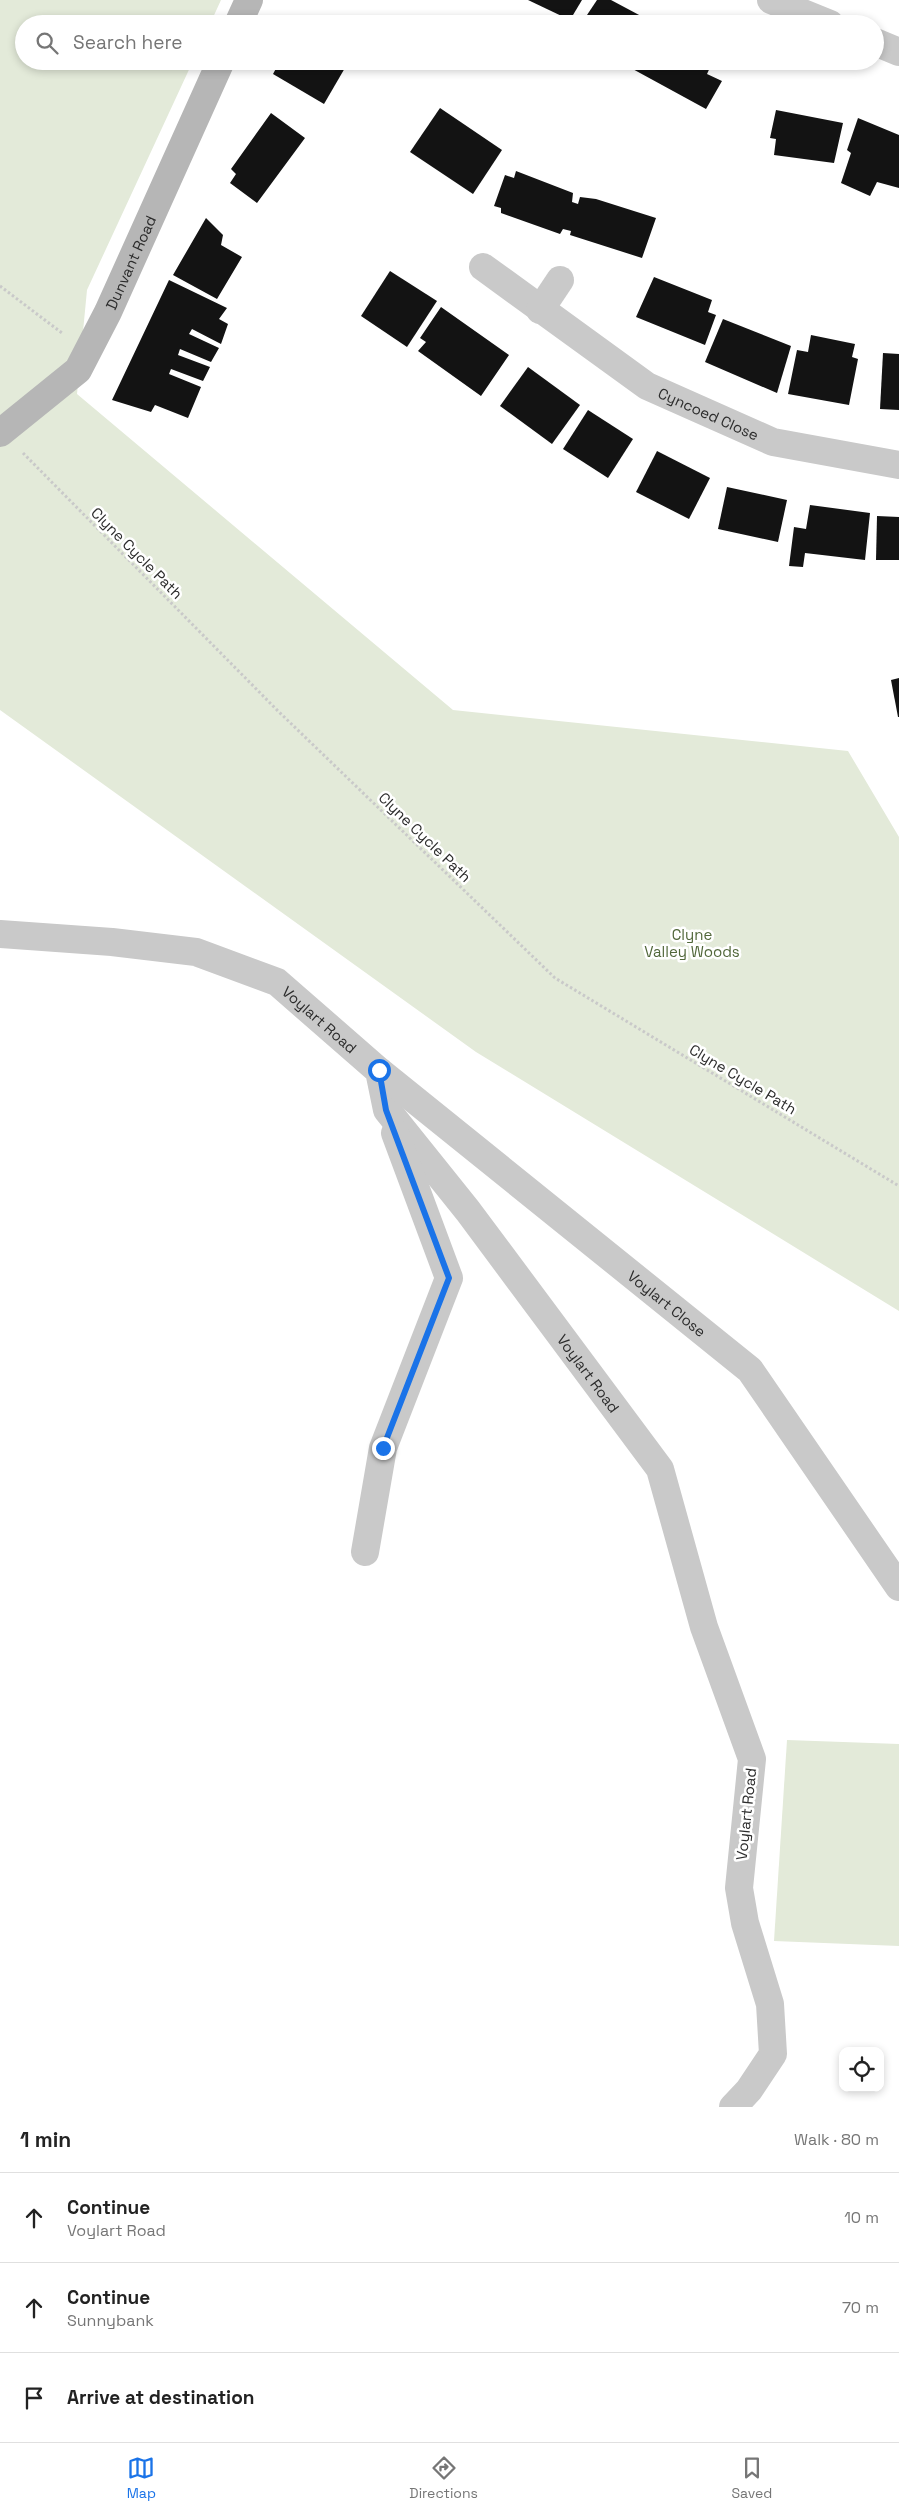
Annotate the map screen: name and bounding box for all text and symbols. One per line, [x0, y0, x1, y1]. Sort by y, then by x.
search box [15, 15, 884, 70]
icon: search [33, 29, 61, 57]
text: Search here [73, 30, 183, 55]
street label: Dunvant Road [101, 212, 160, 312]
street label: Cyncoed Close [655, 383, 762, 444]
street label: Clyne Cycle Path [87, 503, 187, 603]
street label: Clyne Cycle Path [375, 788, 475, 886]
park label: Clyne Valley Woods [644, 925, 740, 961]
street label: Voylart Road [279, 982, 361, 1057]
street label: Clyne Cycle Path [686, 1040, 800, 1118]
route start [368, 1059, 391, 1082]
street label: Voylart Close [624, 1266, 710, 1341]
street label: Voylart Road [553, 1330, 624, 1416]
route end [372, 1437, 395, 1460]
street label: Voylart Road [732, 1767, 760, 1861]
map controls [839, 2047, 884, 2092]
button: locate [839, 2047, 884, 2092]
text: 1 min [20, 2126, 71, 2153]
text: Walk · 80 m [794, 2129, 879, 2150]
text: Continue [67, 2195, 150, 2220]
icon: ahead [20, 2204, 48, 2232]
text: 10 m [844, 2207, 879, 2228]
text: Voylart Road [67, 2220, 166, 2241]
text: Continue [67, 2285, 150, 2310]
icon: ahead [20, 2294, 48, 2322]
text: 70 m [842, 2297, 879, 2318]
text: Sunnybank [67, 2310, 154, 2331]
icon: arrive [20, 2384, 48, 2412]
text: Arrive at destination [67, 2385, 255, 2410]
tab: Map [127, 2454, 156, 2502]
tab: Directions [409, 2454, 478, 2502]
tab: Saved [731, 2454, 772, 2502]

